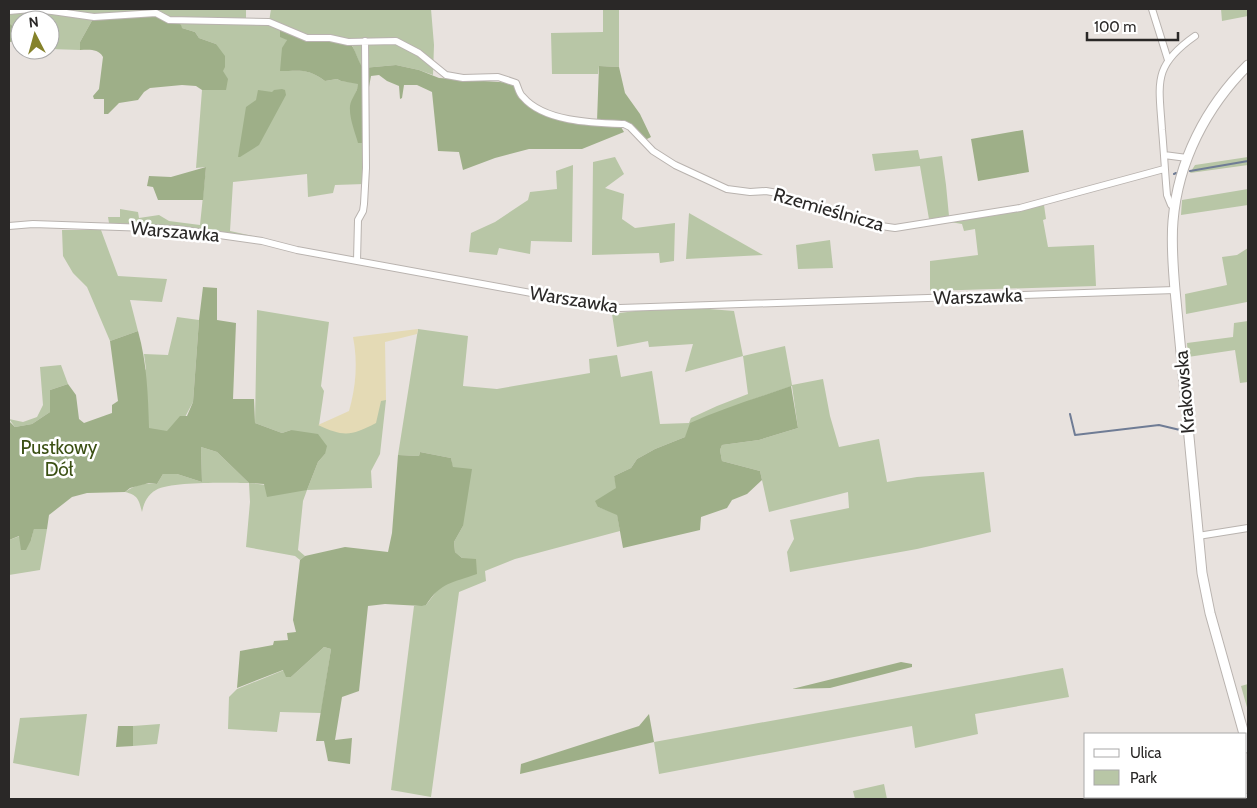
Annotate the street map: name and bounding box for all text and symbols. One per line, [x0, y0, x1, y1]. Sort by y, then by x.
north arrow [10, 10, 60, 60]
scale bar [1087, 10, 1178, 42]
text: N [28, 13, 40, 32]
text: 100 m [1094, 18, 1136, 36]
street label: Rzemieślnicza [771, 183, 887, 236]
street label: Warszawka [129, 216, 220, 247]
street label: Warszawka [528, 281, 620, 318]
street label: Warszawka [933, 283, 1023, 310]
street label: Krakowska [1169, 349, 1200, 434]
park label: Pustkowy Dół [21, 436, 98, 481]
legend [1084, 733, 1247, 798]
text: Ulica [1130, 744, 1162, 762]
text: Park [1130, 769, 1157, 787]

